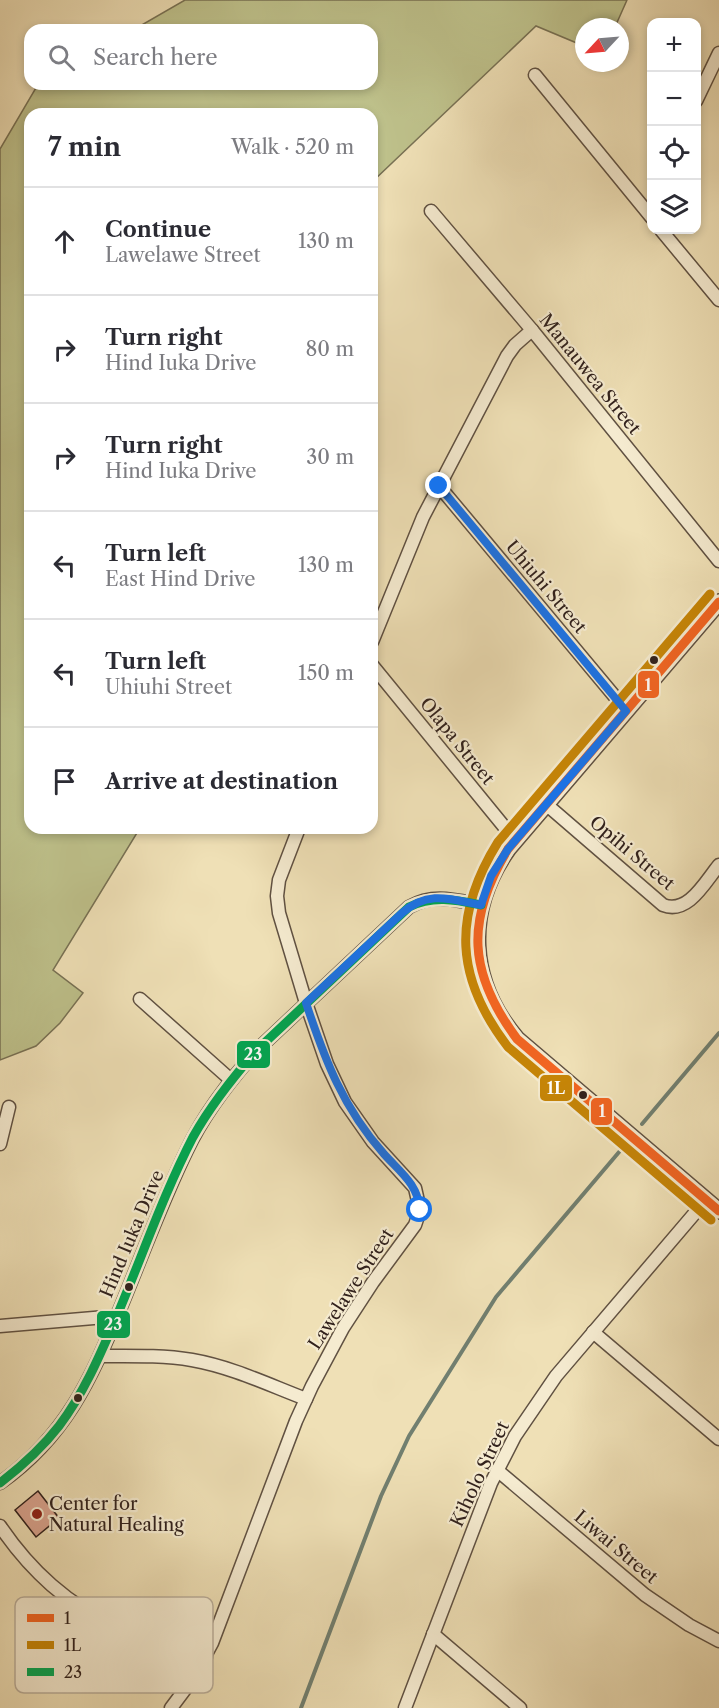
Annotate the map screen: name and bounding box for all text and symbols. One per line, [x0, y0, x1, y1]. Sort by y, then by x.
north arrow [575, 18, 629, 72]
map controls [647, 18, 701, 234]
button: + [647, 18, 701, 72]
search box [24, 24, 378, 90]
icon: search [45, 41, 78, 74]
text: Search here [93, 44, 218, 71]
button: − [647, 72, 701, 126]
button: locate [647, 126, 701, 180]
text: 7 min [48, 131, 121, 163]
text: Walk · 520 m [231, 135, 354, 159]
button: layers [647, 180, 701, 234]
text: Continue [105, 216, 211, 243]
icon: ahead [48, 225, 81, 258]
text: 130 m [298, 229, 354, 253]
text: Lawelawe Street [105, 243, 261, 267]
street label: Manauwea Street [535, 309, 646, 439]
text: Turn right [105, 324, 223, 351]
icon: right [48, 333, 81, 366]
text: 80 m [306, 337, 354, 361]
text: Hind Iuka Drive [105, 351, 257, 375]
text: Turn right [105, 432, 223, 459]
icon: right [48, 441, 81, 474]
text: 30 m [306, 445, 354, 469]
text: Hind Iuka Drive [105, 459, 257, 483]
route end [425, 472, 451, 498]
street label: Uhiuhi Street [501, 536, 592, 638]
text: Turn left [105, 540, 206, 567]
icon: left [48, 549, 81, 582]
text: 130 m [298, 553, 354, 577]
text: East Hind Drive [105, 567, 256, 591]
text: Turn left [105, 648, 206, 675]
unlabelled marker [648, 654, 660, 666]
icon: left [48, 657, 81, 690]
text: 150 m [298, 661, 354, 685]
line badge: 1 [637, 670, 660, 699]
text: Uhiuhi Street [105, 675, 232, 699]
text: 1 [644, 675, 652, 695]
street label: Olapa Street [415, 693, 499, 790]
icon: arrive [48, 765, 81, 798]
text: Arrive at destination [105, 768, 338, 795]
street label: Opihi Street [585, 811, 679, 895]
line badge: 23 [236, 1040, 271, 1069]
text: 23 [244, 1044, 262, 1064]
line badge: 1L [539, 1074, 573, 1102]
text: 1L [547, 1078, 565, 1098]
unlabelled marker [577, 1089, 589, 1101]
line badge: 1 [590, 1097, 613, 1126]
text: 1 [598, 1101, 606, 1121]
street label: Hind Iuka Drive [95, 1167, 169, 1301]
route start [406, 1196, 432, 1222]
street label: Lawelawe Street [304, 1224, 399, 1354]
unlabelled marker [123, 1281, 135, 1293]
line badge: 23 [96, 1310, 131, 1339]
text: 23 [104, 1314, 122, 1334]
unlabelled marker [72, 1392, 84, 1404]
street label: Kiholo Street [446, 1417, 514, 1530]
place label: Center for Natural Healing [49, 1493, 184, 1536]
street label: Liwai Street [570, 1506, 663, 1589]
marker: Center for Natural Healing [30, 1507, 44, 1521]
legend [15, 1597, 213, 1693]
text: 1 [64, 1608, 71, 1628]
text: 1L [64, 1635, 82, 1655]
text: 23 [64, 1662, 82, 1682]

